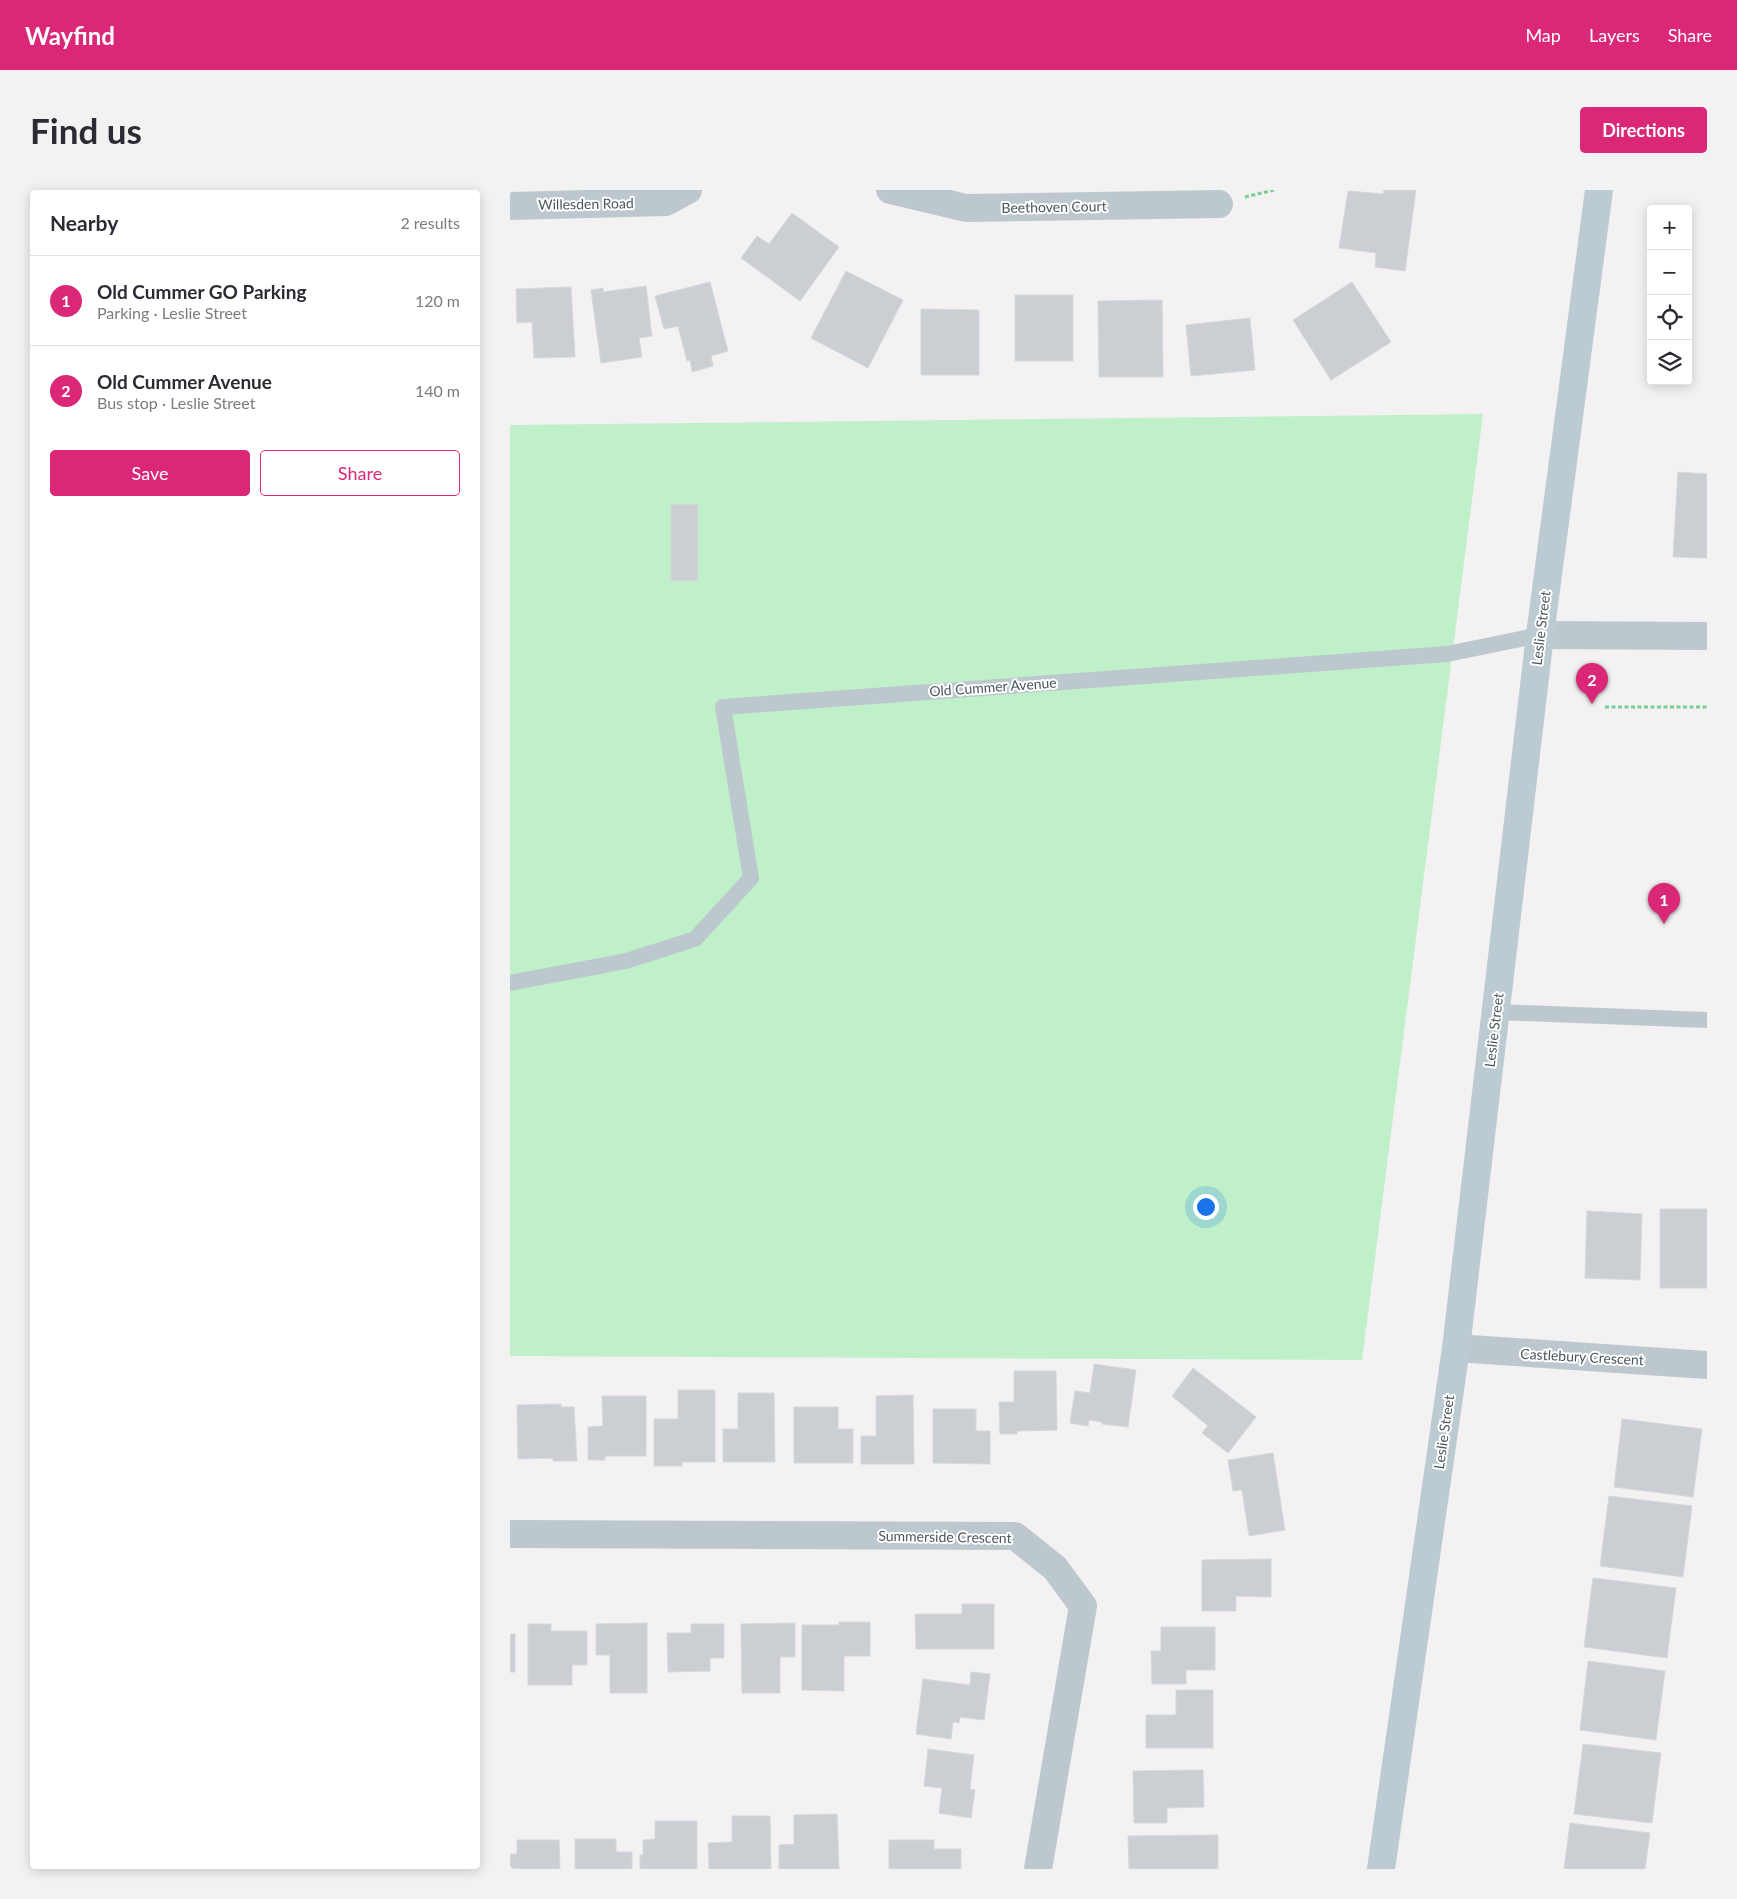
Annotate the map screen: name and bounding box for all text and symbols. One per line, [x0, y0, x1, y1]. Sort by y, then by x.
text: Wayfind [25, 21, 115, 50]
text: Map [1525, 24, 1561, 46]
text: Layers [1589, 24, 1640, 46]
text: Share [1668, 24, 1712, 46]
button: Directions [1580, 107, 1707, 153]
text: Find us [30, 109, 142, 151]
street label: Willesden Road [538, 194, 634, 213]
street label: Beethoven Court [1001, 197, 1107, 216]
map controls [1647, 205, 1692, 385]
button: + [1647, 205, 1692, 250]
text: Nearby [50, 210, 118, 235]
text: 2 results [400, 213, 460, 232]
button: − [1647, 250, 1692, 295]
text: Old Cummer GO Parking [97, 280, 306, 303]
text: 1 [61, 291, 71, 310]
text: 120 m [415, 291, 460, 310]
button: locate [1647, 295, 1692, 340]
text: Parking · Leslie Street [97, 303, 247, 322]
button: layers [1647, 340, 1692, 385]
text: Old Cummer Avenue [97, 370, 272, 393]
text: 2 [61, 381, 71, 400]
text: 140 m [415, 381, 460, 400]
text: Bus stop · Leslie Street [97, 393, 255, 412]
button: Save [50, 450, 250, 496]
button: Share [260, 450, 460, 496]
street label: Leslie Street [1528, 590, 1553, 666]
pin: 2 [1576, 663, 1608, 704]
street label: Old Cummer Avenue [929, 674, 1057, 699]
pin: 1 [1648, 883, 1680, 924]
street label: Leslie Street [1481, 992, 1506, 1068]
your location [1193, 1194, 1219, 1220]
street label: Castlebury Crescent [1520, 1345, 1644, 1368]
street label: Leslie Street [1430, 1394, 1457, 1470]
street label: Summerside Crescent [878, 1527, 1012, 1546]

